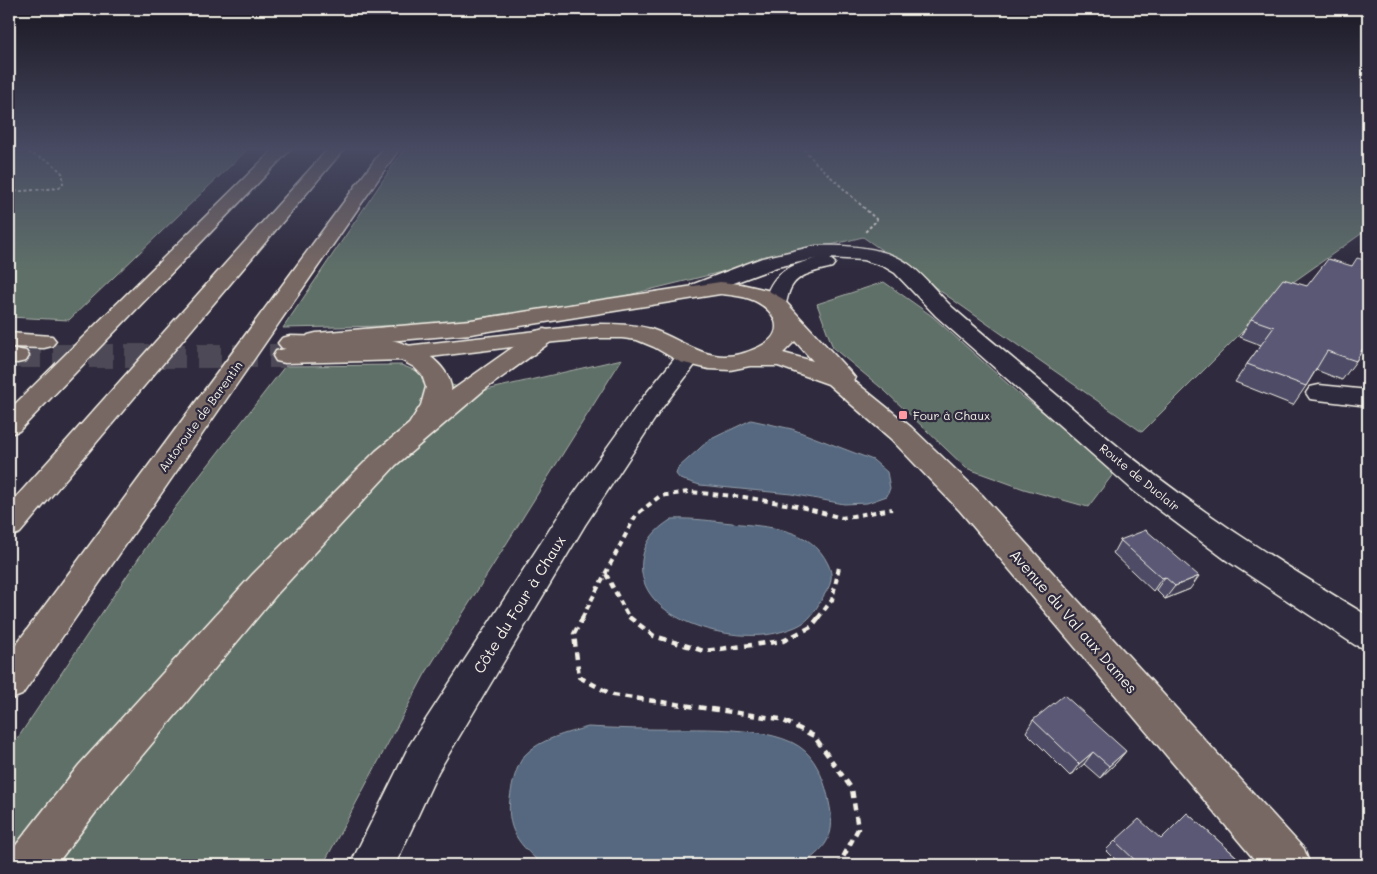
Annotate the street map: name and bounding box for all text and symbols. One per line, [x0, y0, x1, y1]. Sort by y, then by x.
street label: Autoroute de Barentin [154, 357, 246, 475]
place label: Four à Chaux [913, 407, 990, 423]
marker: Four à Chaux [897, 409, 909, 421]
street label: Route de Duclair [1097, 440, 1183, 514]
street label: Côte du Four à Chaux [468, 531, 570, 677]
street label: Avenue du Val aux Dames [1006, 545, 1142, 697]

